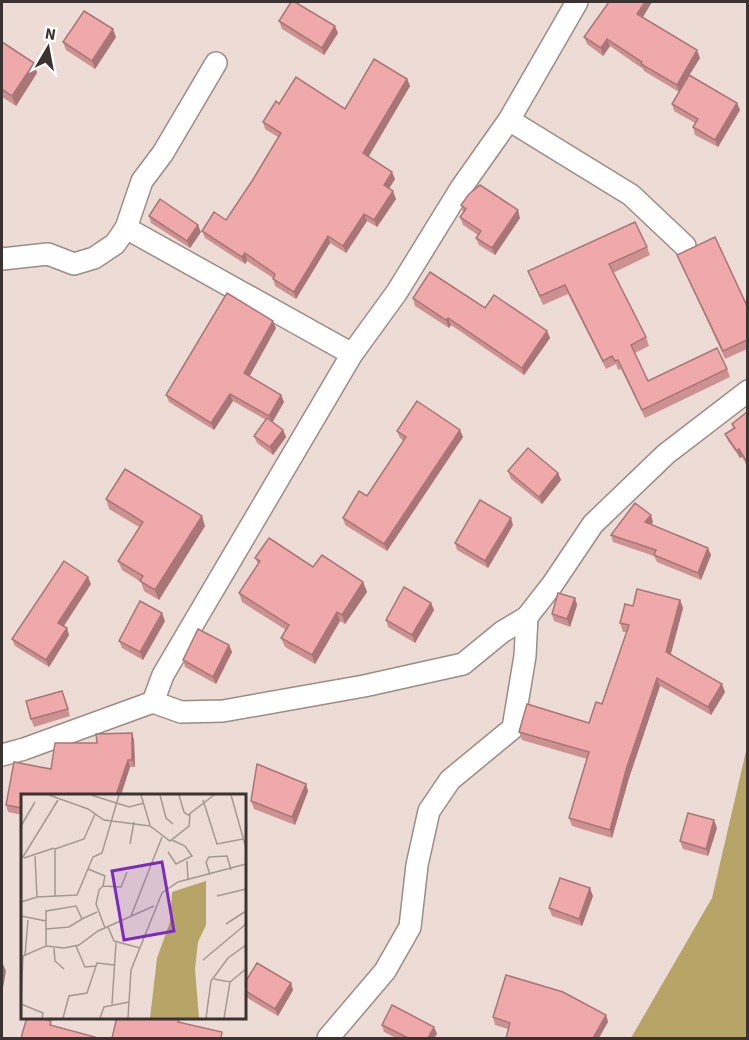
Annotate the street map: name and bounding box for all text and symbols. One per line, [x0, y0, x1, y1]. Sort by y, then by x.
north arrow [18, 18, 78, 78]
text: N [43, 22, 58, 46]
inset map [21, 794, 246, 1019]

